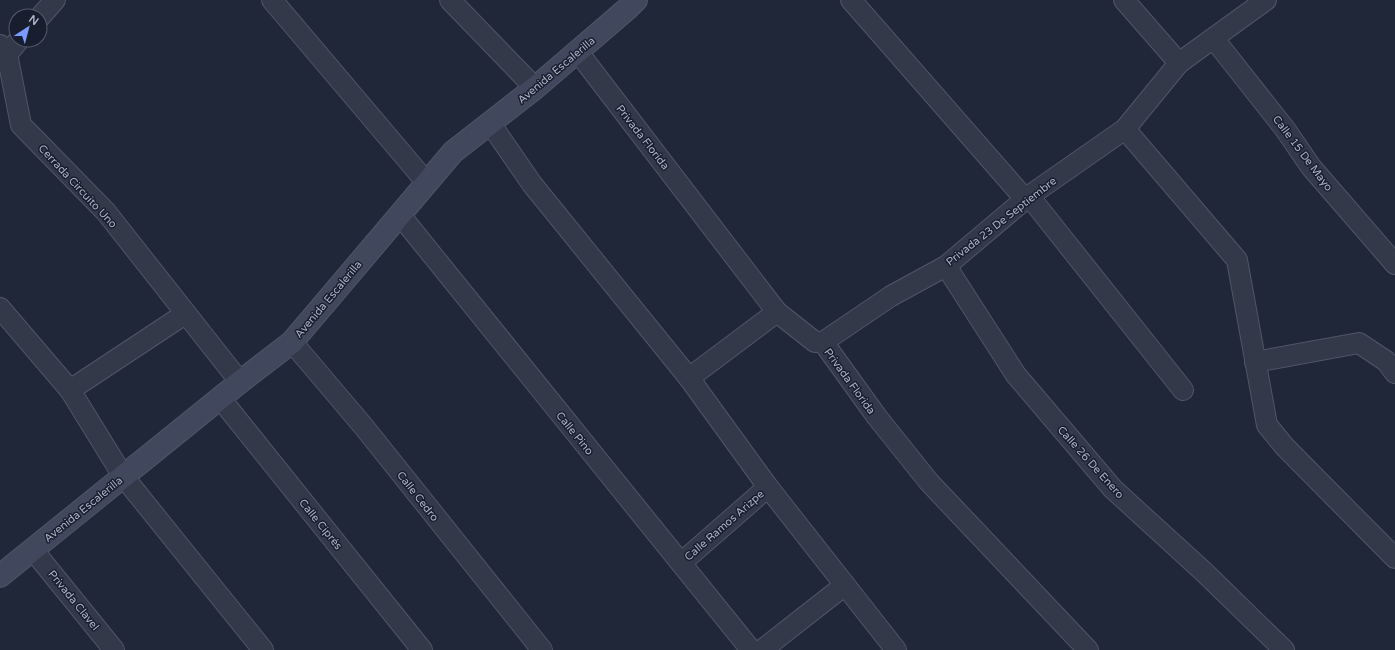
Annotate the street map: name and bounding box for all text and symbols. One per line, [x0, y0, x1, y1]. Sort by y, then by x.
north arrow [8, 8, 48, 48]
text: N [26, 12, 41, 28]
street label: Avenida Escalerilla [515, 34, 598, 107]
street label: Privada Florida [613, 102, 672, 172]
street label: Calle 15 De Mayo [1270, 113, 1335, 194]
street label: Cerrada Circuito Uno [36, 142, 120, 231]
street label: Privada 23 De Septiembre [944, 174, 1059, 269]
street label: Avenida Escalerilla [292, 258, 365, 341]
street label: Privada Florida [821, 346, 878, 417]
street label: Calle Pino [553, 409, 596, 458]
street label: Calle 26 De Enero [1055, 423, 1127, 501]
street label: Calle Cedro [394, 469, 441, 524]
street label: Avenida Escalerilla [42, 474, 125, 545]
street label: Calle Ramos Arizpe [682, 487, 767, 563]
street label: Calle Ciprés [296, 496, 345, 552]
street label: Privada Clavel [45, 568, 102, 633]

